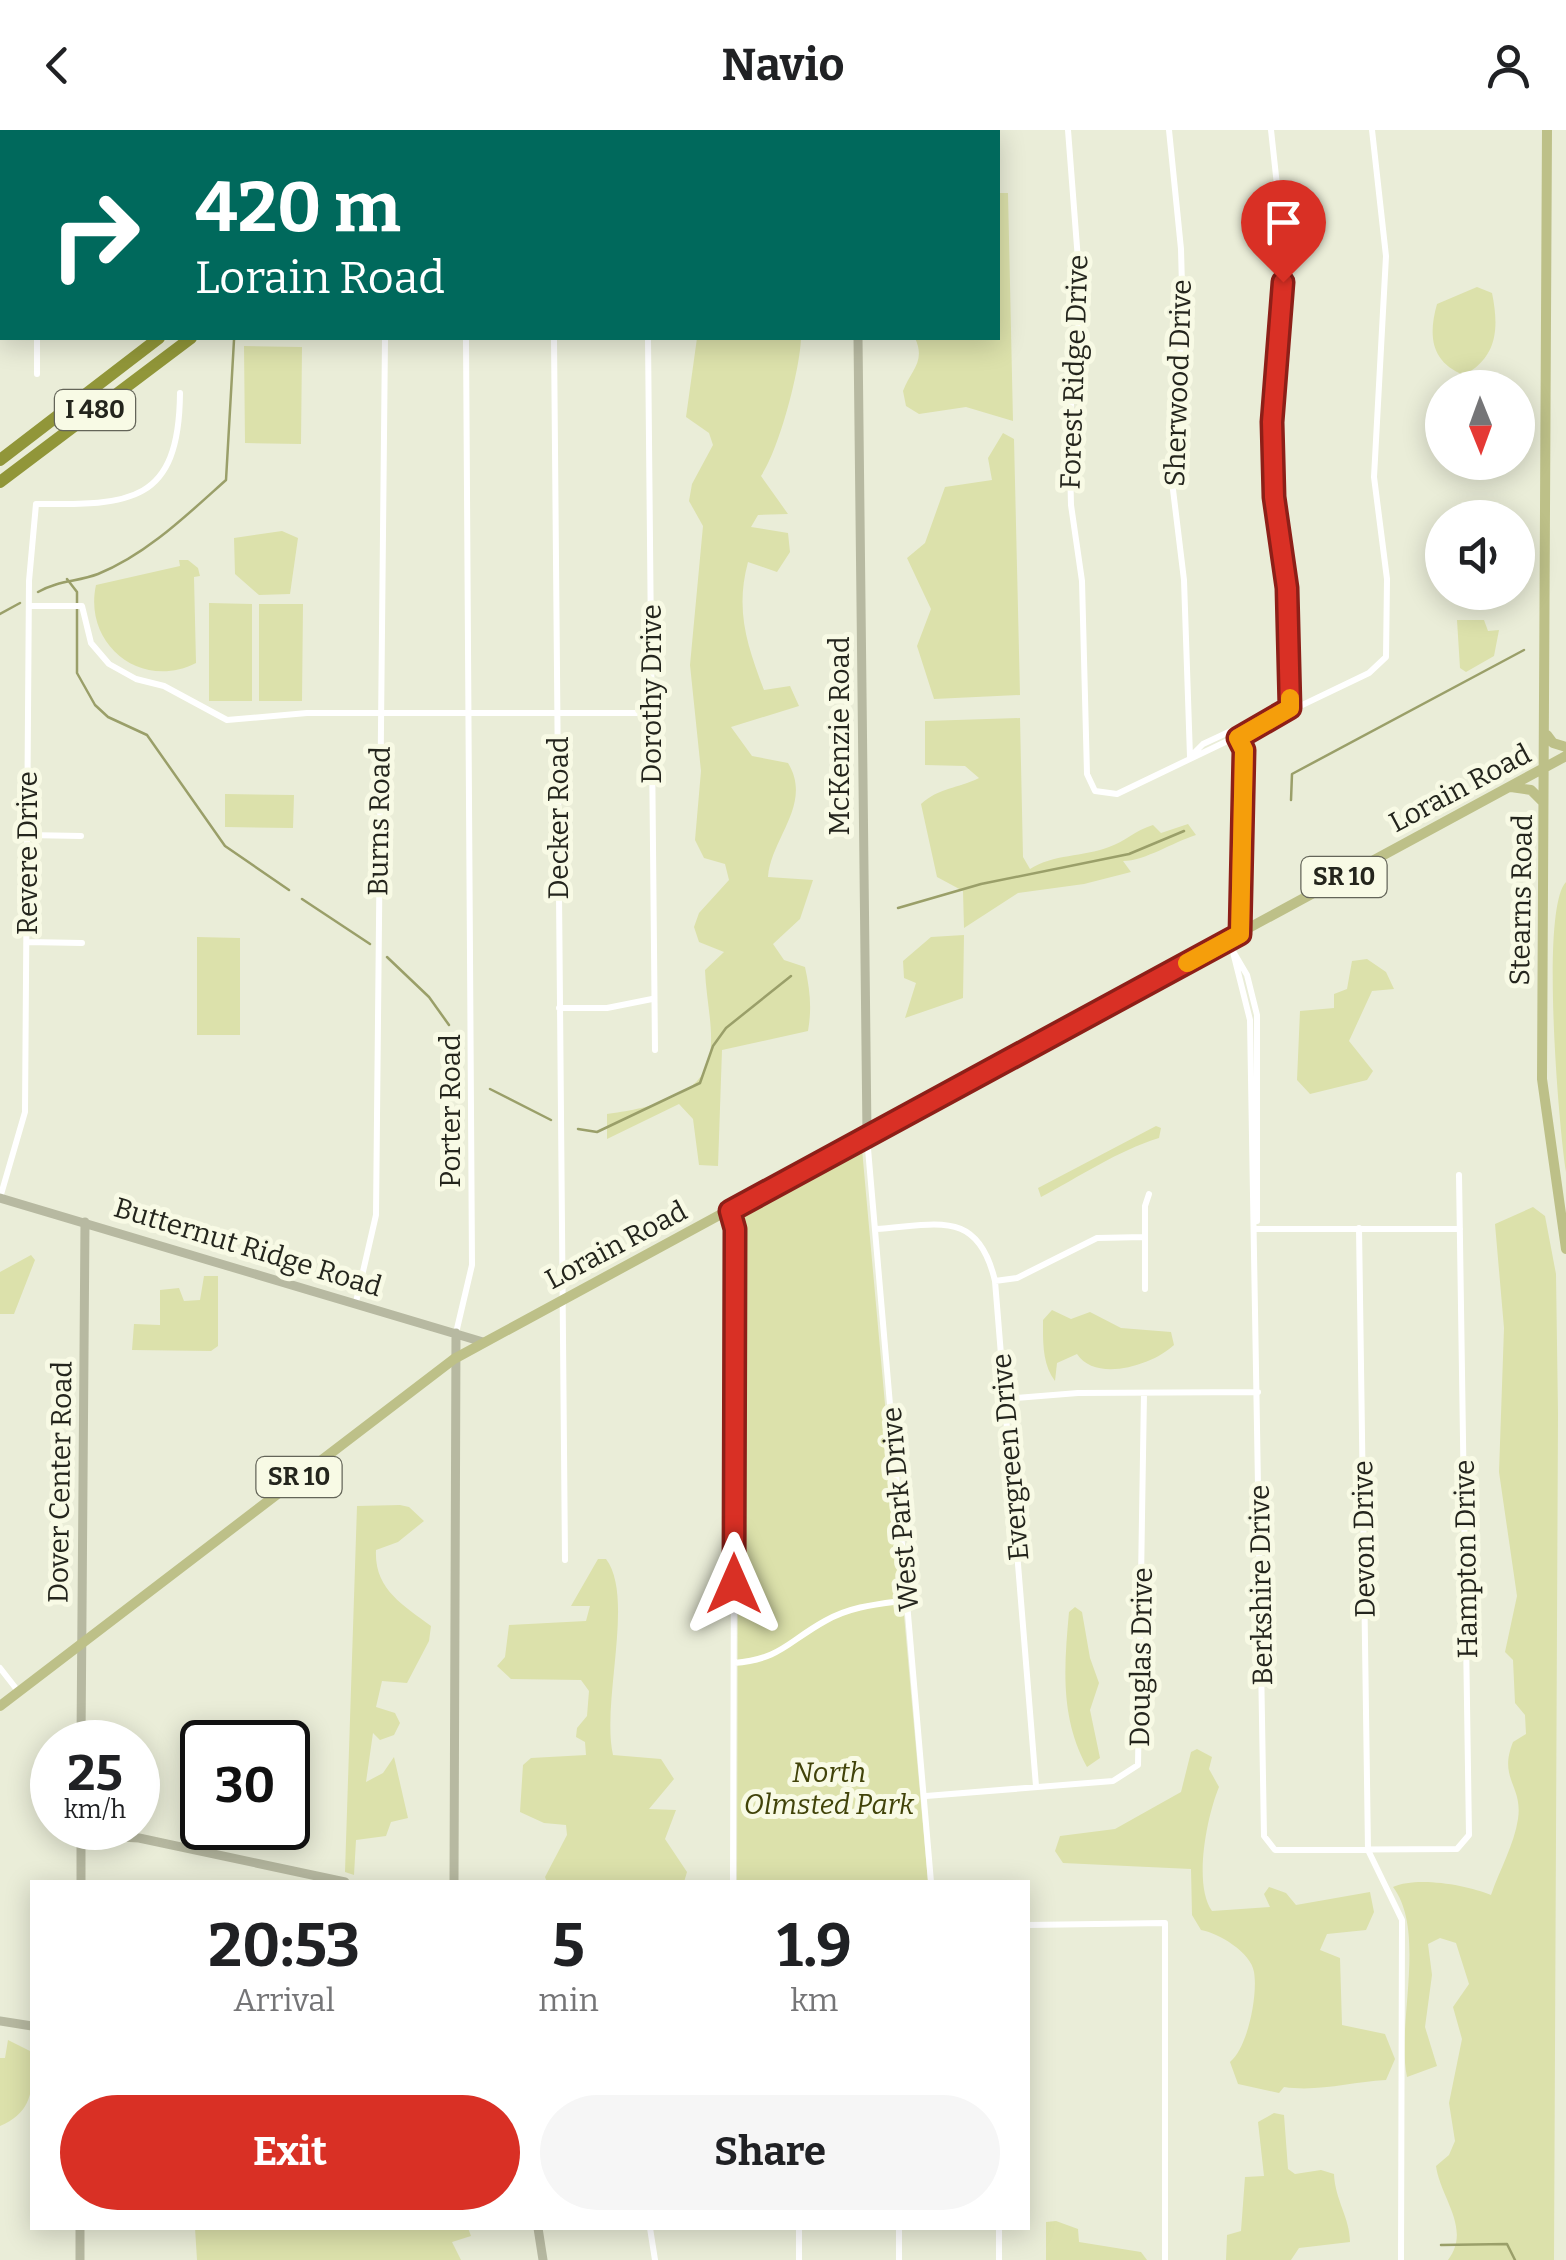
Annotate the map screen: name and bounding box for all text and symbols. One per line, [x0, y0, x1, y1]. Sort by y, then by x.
icon: back [30, 38, 85, 93]
text: Navio [722, 38, 844, 92]
icon: person [1481, 38, 1536, 93]
text: 420 m [195, 166, 401, 250]
icon: right [30, 170, 160, 300]
pin [1241, 180, 1326, 283]
icon: arrive [1256, 195, 1311, 250]
text: Lorain Road [195, 251, 445, 305]
street label: Forest Ridge Drive [1053, 254, 1095, 490]
street label: Sherwood Drive [1158, 279, 1198, 487]
north arrow [1425, 370, 1535, 480]
map controls [1425, 370, 1535, 610]
road number: I 480 [55, 390, 135, 430]
button: sound [1425, 500, 1535, 610]
street label: Dorothy Drive [635, 604, 668, 784]
street label: McKenzie Road [823, 636, 856, 836]
street label: Decker Road [542, 736, 575, 900]
street label: Lorain Road [1384, 737, 1536, 839]
street label: Burns Road [361, 746, 397, 896]
street label: Revere Drive [11, 771, 44, 935]
street label: Stearns Road [1503, 814, 1539, 986]
road number: SR 10 [1302, 857, 1386, 897]
street label: Porter Road [434, 1034, 467, 1188]
street label: Butternut Ridge Road [110, 1191, 386, 1303]
street label: Lorain Road [540, 1194, 692, 1296]
street label: Evergreen Drive [985, 1352, 1035, 1562]
street label: Dover Center Road [41, 1361, 79, 1603]
street label: West Park Drive [875, 1406, 925, 1612]
road number: SR 10 [256, 1457, 342, 1497]
street label: Hampton Drive [1448, 1459, 1484, 1659]
street label: Devon Drive [1346, 1460, 1382, 1618]
street label: Berkshire Drive [1243, 1484, 1279, 1686]
position arrow [682, 1532, 786, 1636]
street label: Douglas Drive [1123, 1567, 1159, 1747]
speed limit sign: 30 [180, 1720, 310, 1850]
text: 25 [67, 1743, 123, 1803]
park label: North Olmsted Park [744, 1756, 915, 1821]
text: km/h [64, 1795, 126, 1825]
text: 20:53 [208, 1910, 360, 1982]
text: 5 [552, 1910, 585, 1982]
text: 1.9 [777, 1910, 852, 1982]
text: Arrival [233, 1981, 335, 2019]
text: min [538, 1981, 599, 2019]
text: km [790, 1981, 838, 2019]
button: Exit [60, 2095, 520, 2210]
button: Share [540, 2095, 1000, 2210]

